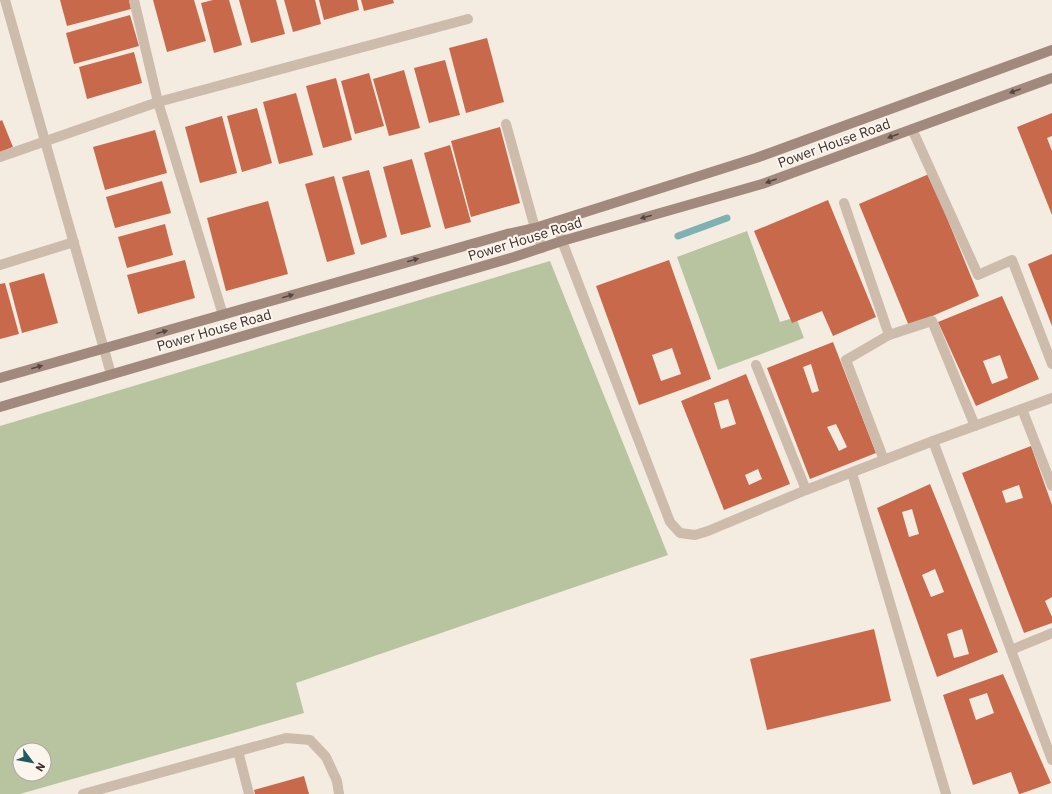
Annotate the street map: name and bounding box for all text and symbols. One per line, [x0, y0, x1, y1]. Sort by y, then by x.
one-way arrow [1009, 89, 1021, 95]
street label: Power House Road [775, 114, 893, 172]
one-way arrow [887, 134, 899, 140]
one-way arrow [765, 178, 777, 184]
street label: Power House Road [466, 213, 584, 265]
one-way arrow [640, 214, 652, 220]
one-way arrow [406, 257, 419, 263]
one-way arrow [282, 293, 294, 299]
street label: Power House Road [155, 305, 273, 355]
one-way arrow [157, 329, 169, 335]
one-way arrow [31, 364, 44, 370]
north arrow [12, 742, 52, 782]
text: N [32, 760, 49, 774]

